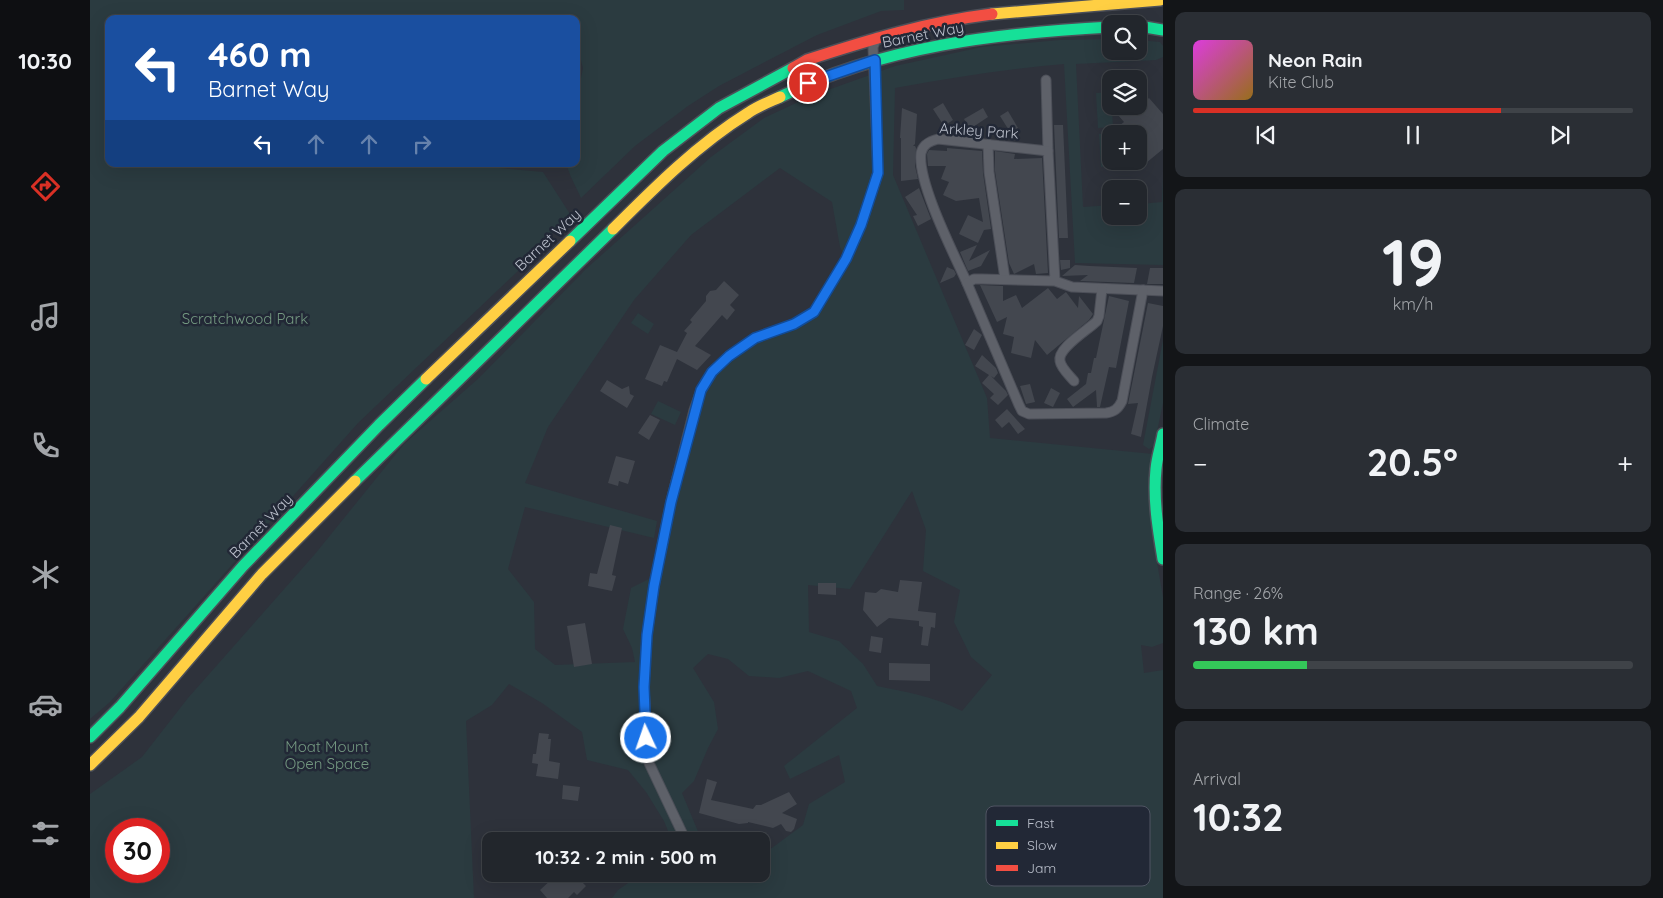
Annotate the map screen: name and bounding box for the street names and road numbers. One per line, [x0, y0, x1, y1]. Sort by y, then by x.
street label: Barnet Way [880, 17, 965, 52]
street label: Arkley Park [939, 118, 1019, 143]
street label: Barnet Way [511, 204, 584, 275]
street label: Barnet Way [225, 489, 296, 562]

